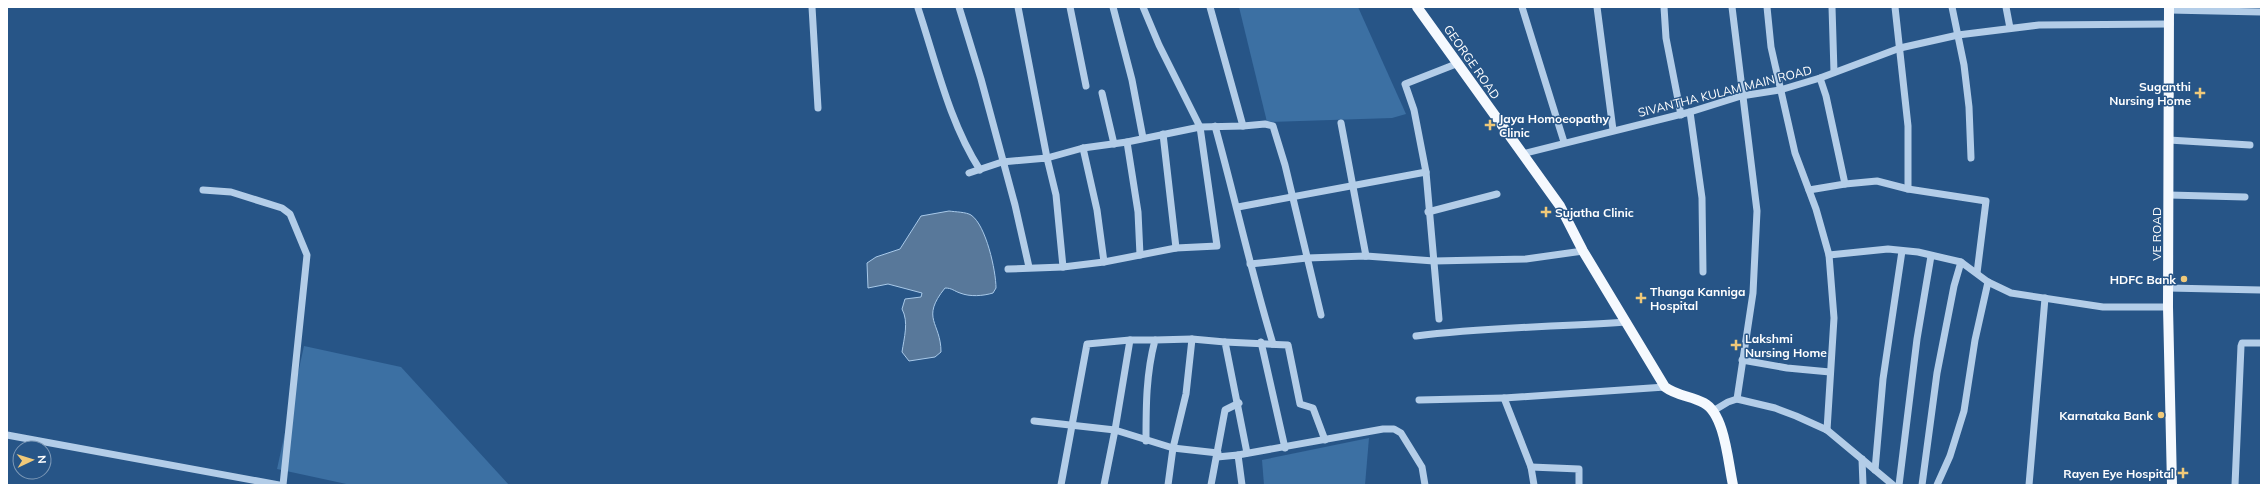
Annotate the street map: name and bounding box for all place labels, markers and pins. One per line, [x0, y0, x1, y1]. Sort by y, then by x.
place label: Suganthi Nursing Home [2109, 79, 2191, 108]
marker: Suganthi Nursing Home [2194, 87, 2206, 99]
place label: Jaya Homoeopathy Clinic [1499, 111, 1609, 140]
marker: Jaya Homoeopathy Clinic [1484, 119, 1496, 131]
place label: Sujatha Clinic [1555, 205, 1634, 220]
marker: Sujatha Clinic [1540, 206, 1552, 218]
place label: HDFC Bank [2110, 272, 2176, 287]
marker: HDFC Bank [2179, 274, 2189, 284]
place label: Thanga Kanniga Hospital [1650, 284, 1745, 313]
marker: Thanga Kanniga Hospital [1635, 292, 1647, 304]
place label: Lakshmi Nursing Home [1745, 331, 1827, 360]
marker: Lakshmi Nursing Home [1730, 339, 1742, 351]
place label: Karnataka Bank [2059, 408, 2153, 423]
marker: Karnataka Bank [2156, 410, 2166, 420]
place label: Rayen Eye Hospital [2063, 466, 2174, 481]
marker: Rayen Eye Hospital [2177, 467, 2189, 479]

